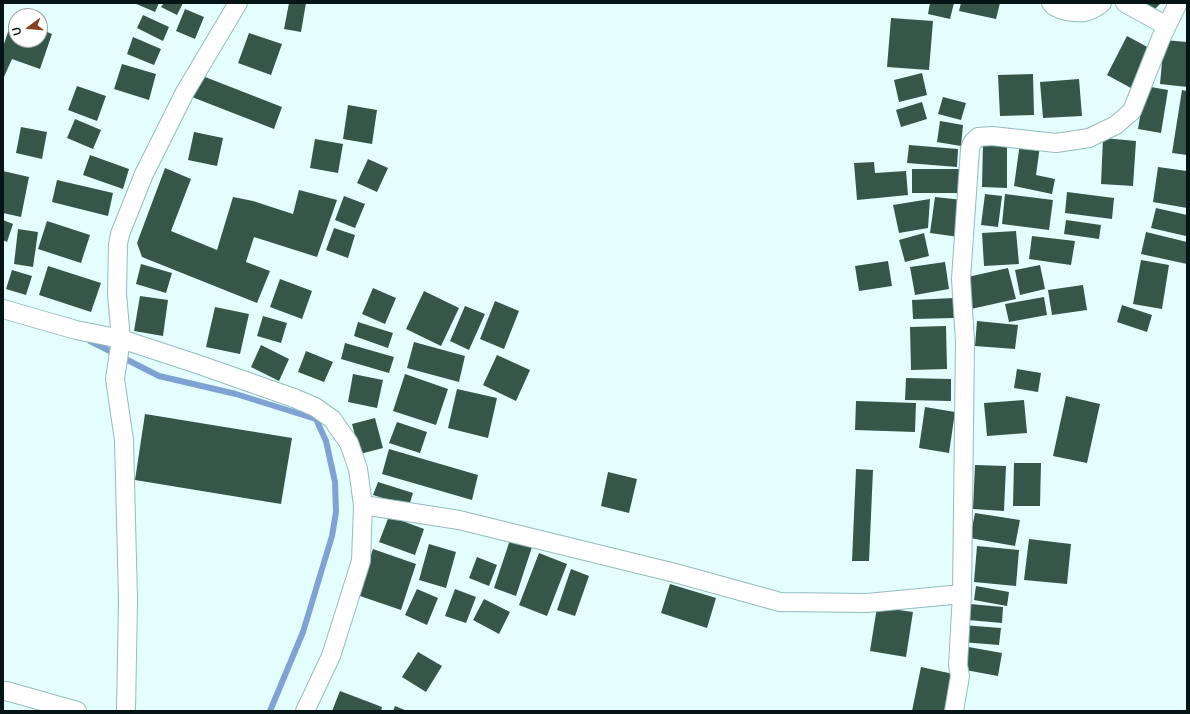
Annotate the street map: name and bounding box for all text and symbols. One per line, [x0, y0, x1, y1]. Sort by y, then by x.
north arrow [8, 8, 48, 48]
text: U [10, 25, 24, 37]

